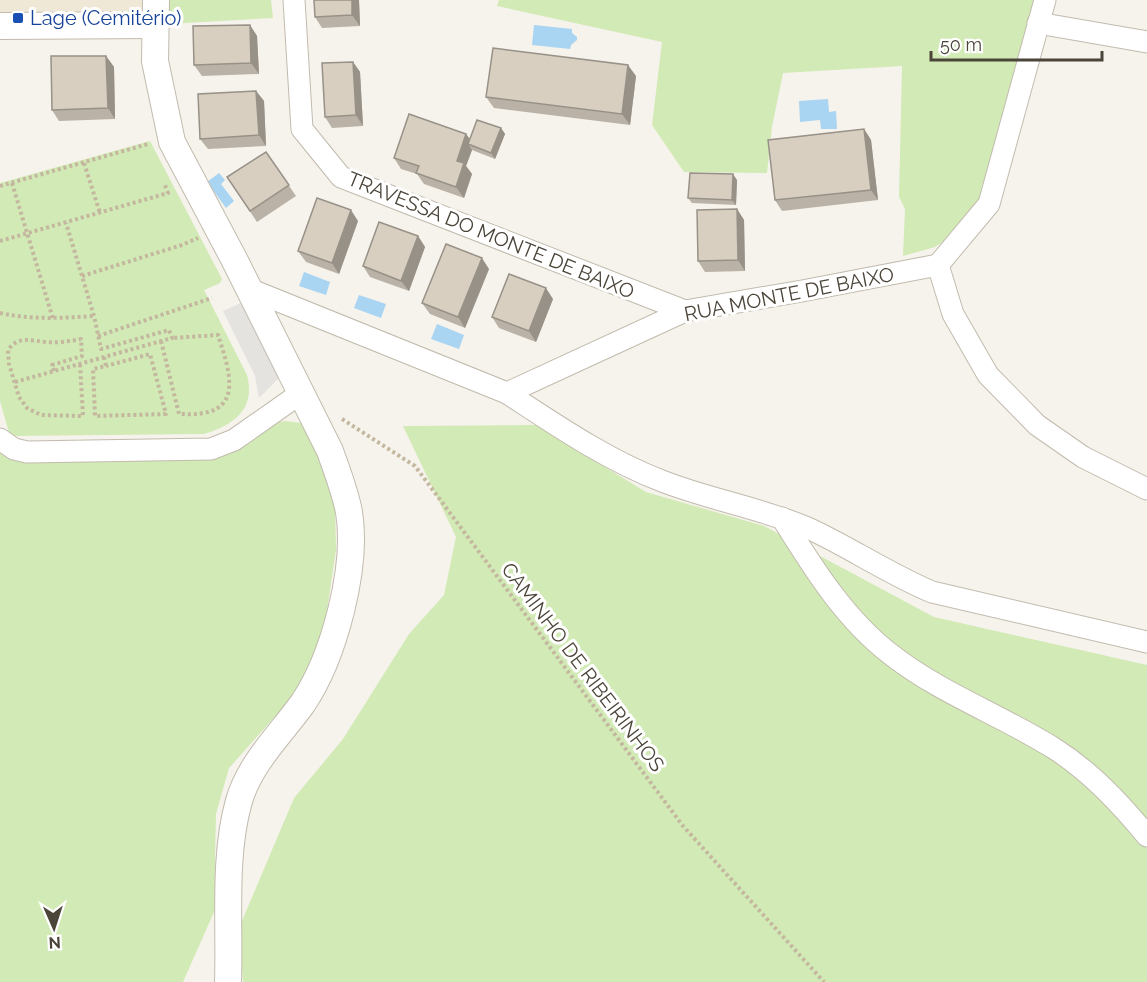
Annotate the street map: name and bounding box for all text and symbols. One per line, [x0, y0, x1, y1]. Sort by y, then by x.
place label: Lage (Cemitério) [30, 6, 181, 30]
marker: Lage (Cemitério) [11, 11, 25, 25]
scale bar [931, 24, 1102, 62]
text: 50 m [940, 34, 982, 55]
street label: TRAVESSA DO MONTE DE BAIXO [344, 166, 638, 304]
street label: RUA MONTE DE BAIXO [682, 262, 896, 326]
street label: CAMINHO DE RIBEIRINHOS [497, 558, 669, 776]
north arrow [24, 898, 84, 958]
text: N [48, 933, 61, 952]

